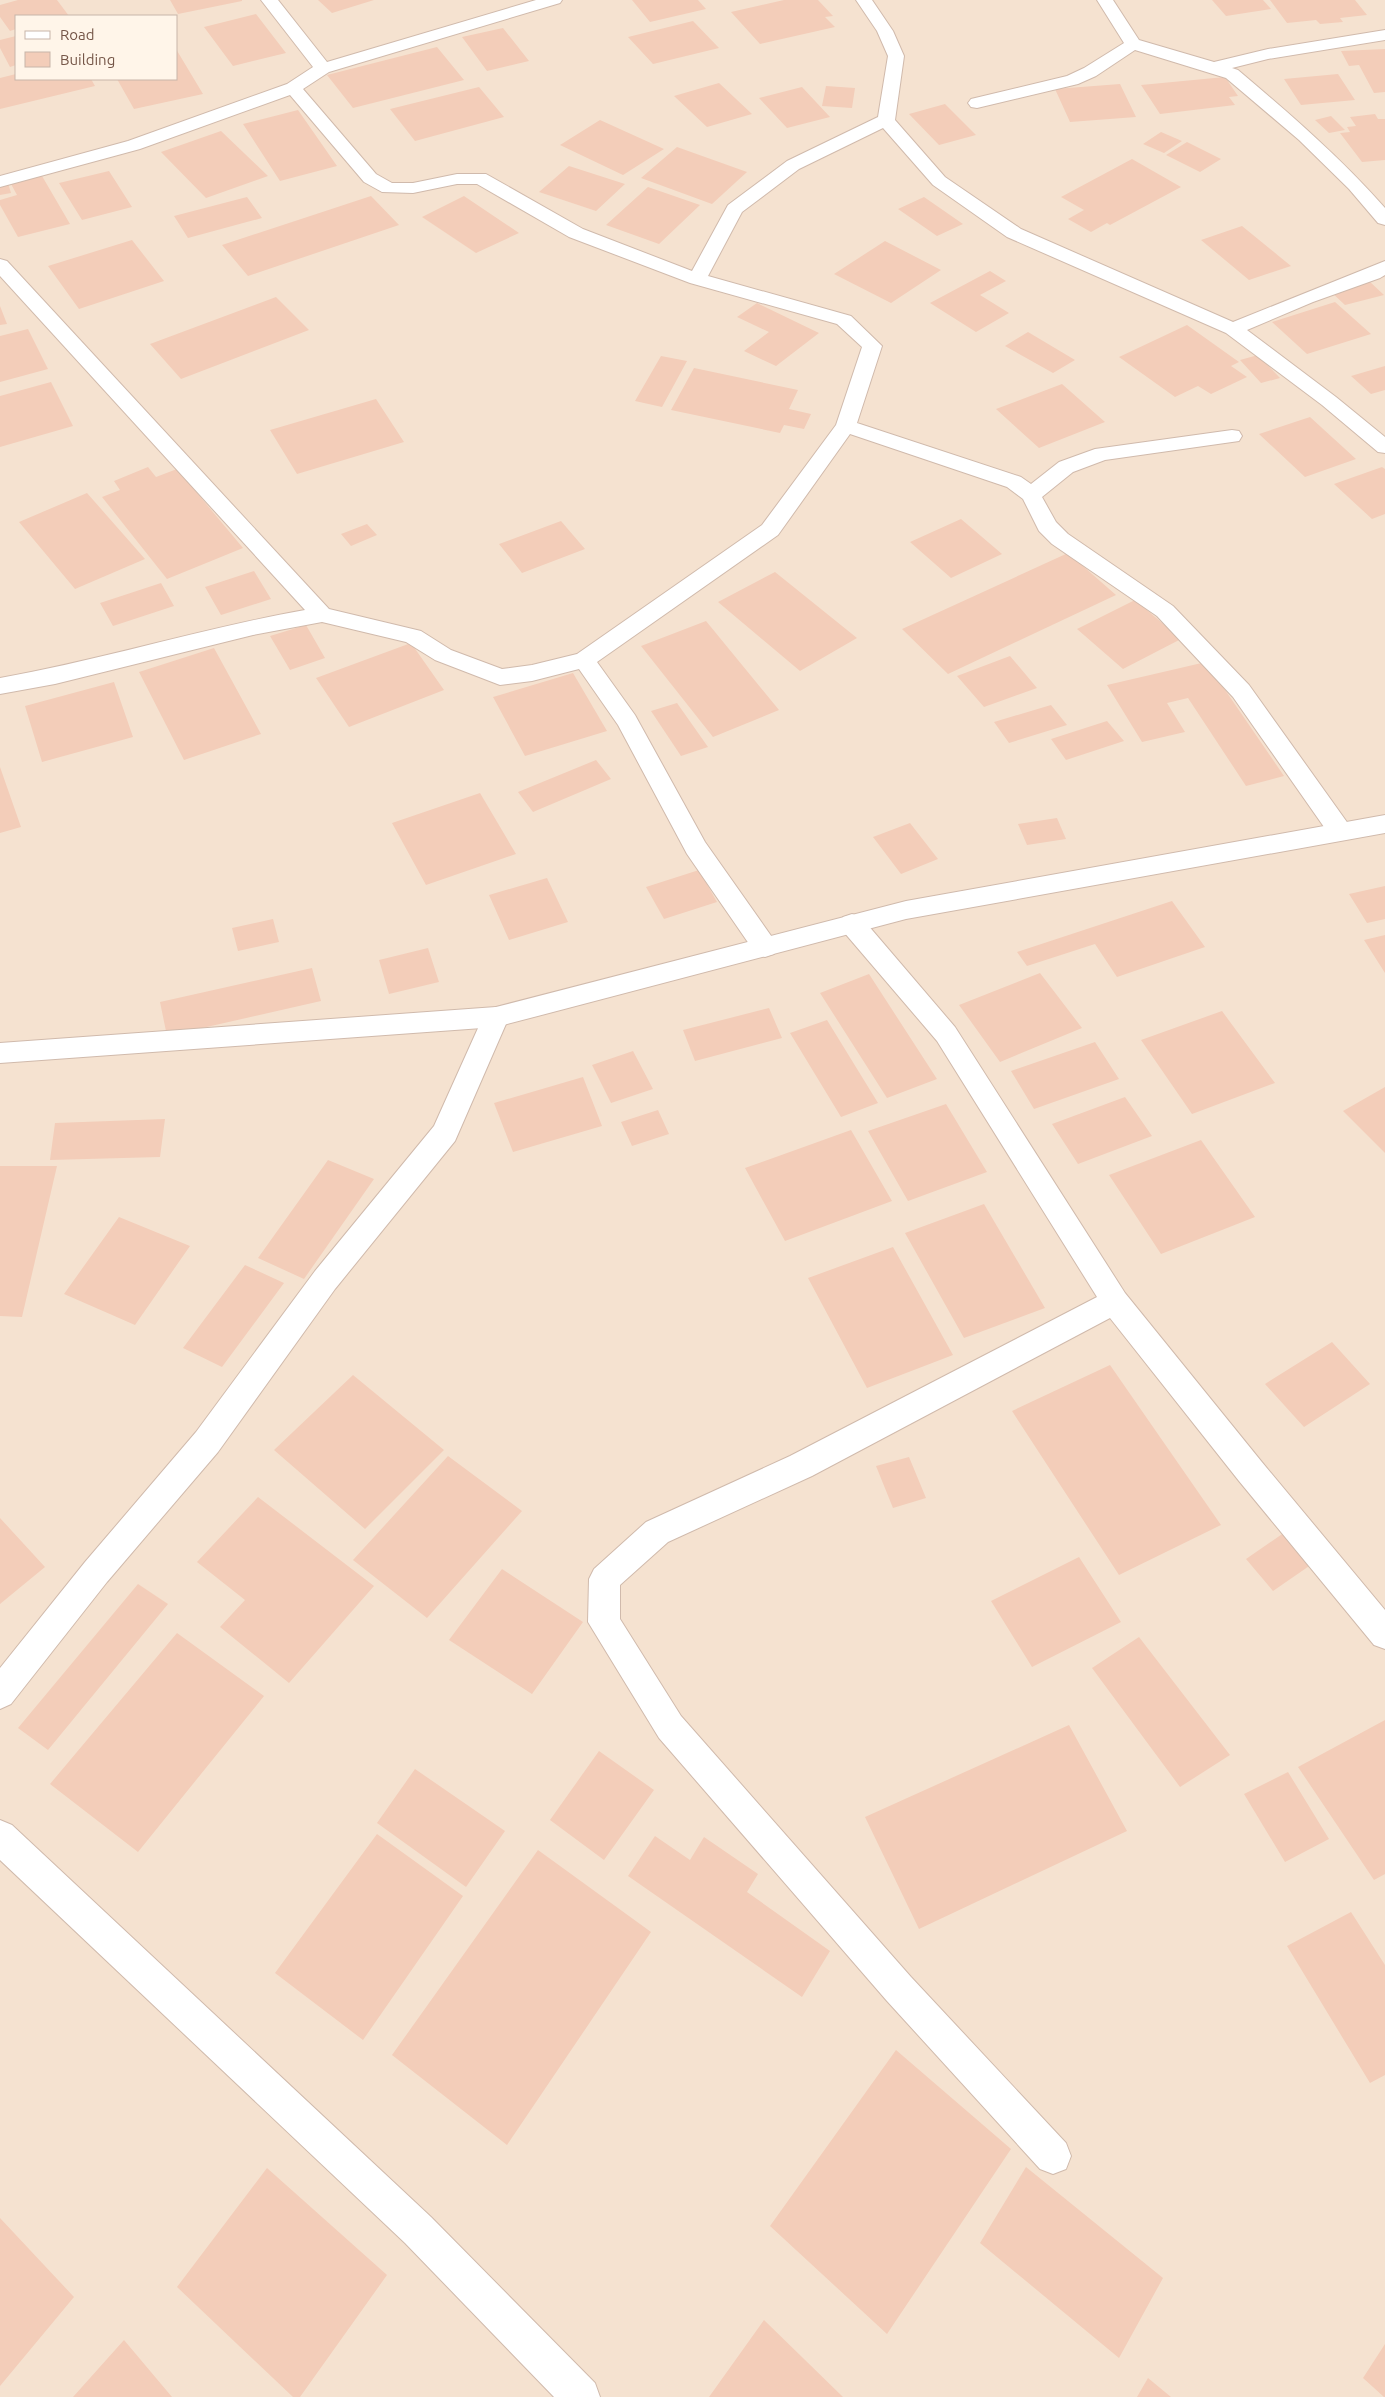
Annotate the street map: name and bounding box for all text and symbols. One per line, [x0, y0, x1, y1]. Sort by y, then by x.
legend [15, 15, 178, 80]
text: Road [60, 26, 95, 43]
text: Building [60, 51, 115, 68]

